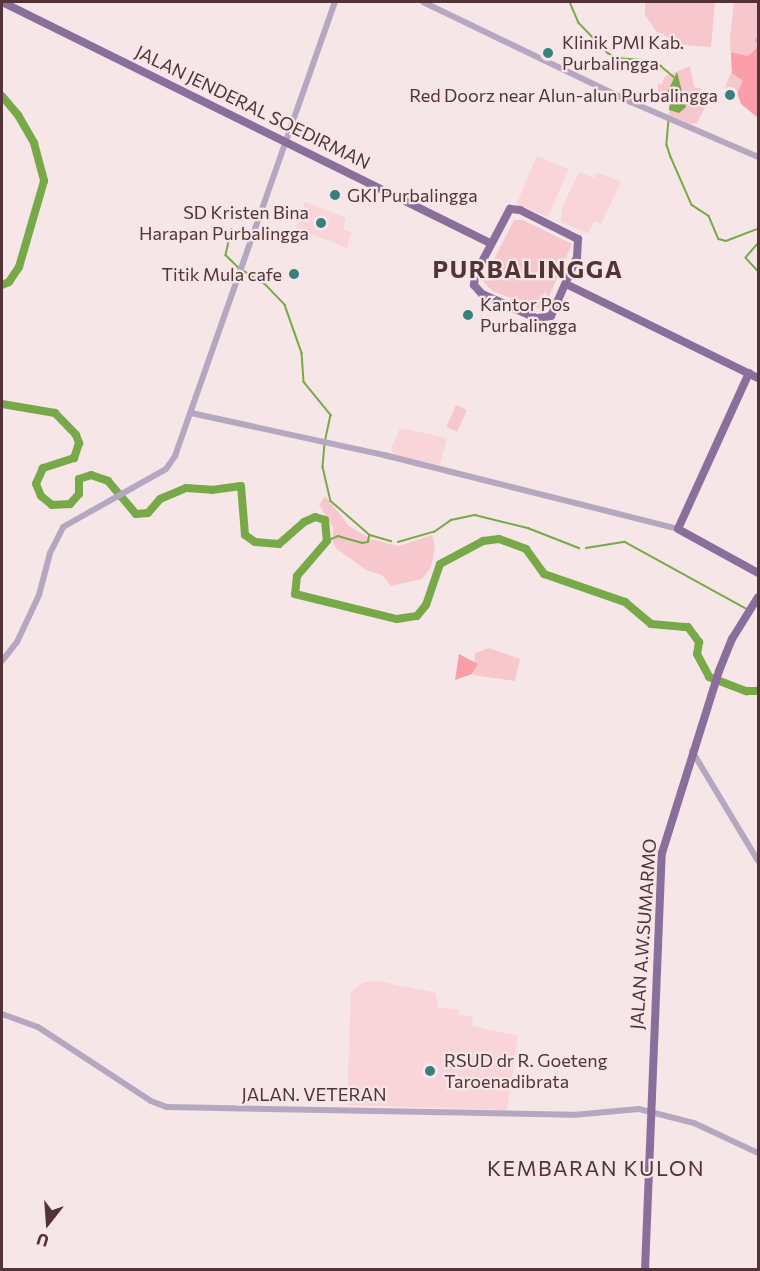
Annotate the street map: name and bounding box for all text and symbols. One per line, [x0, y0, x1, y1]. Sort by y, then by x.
place label: Klinik PMI Kab. Purbalingga [562, 32, 684, 74]
street label: JALAN JENDERAL SOEDIRMAN [132, 41, 374, 173]
marker: Klinik PMI Kab. Purbalingga [539, 44, 557, 62]
place label: Red Doorz near Alun-alun Purbalingga [409, 84, 718, 106]
marker: Red Doorz near Alun-alun Purbalingga [723, 88, 737, 102]
place label: GKI Purbalingga [347, 184, 478, 206]
marker: GKI Purbalingga [328, 188, 342, 202]
place label: SD Kristen Bina Harapan Purbalingga [139, 202, 309, 244]
marker: SD Kristen Bina Harapan Purbalingga [314, 216, 328, 230]
district label: PURBALINGGA [433, 255, 623, 283]
place label: Titik Mula cafe [161, 263, 282, 285]
marker: Titik Mula cafe [287, 267, 301, 281]
place label: Kantor Pos Purbalingga [480, 294, 577, 336]
marker: Kantor Pos Purbalingga [461, 308, 475, 322]
street label: JALAN A.W.SUMARMO [626, 838, 660, 1030]
place label: RSUD dr R. Goeteng Taroenadibrata [444, 1050, 607, 1092]
marker: RSUD dr R. Goeteng Taroenadibrata [421, 1062, 439, 1080]
street label: JALAN. VETERAN [242, 1083, 386, 1105]
district label: KEMBARAN KULON [487, 1155, 705, 1181]
north arrow [18, 1193, 78, 1253]
text: U [34, 1230, 51, 1251]

